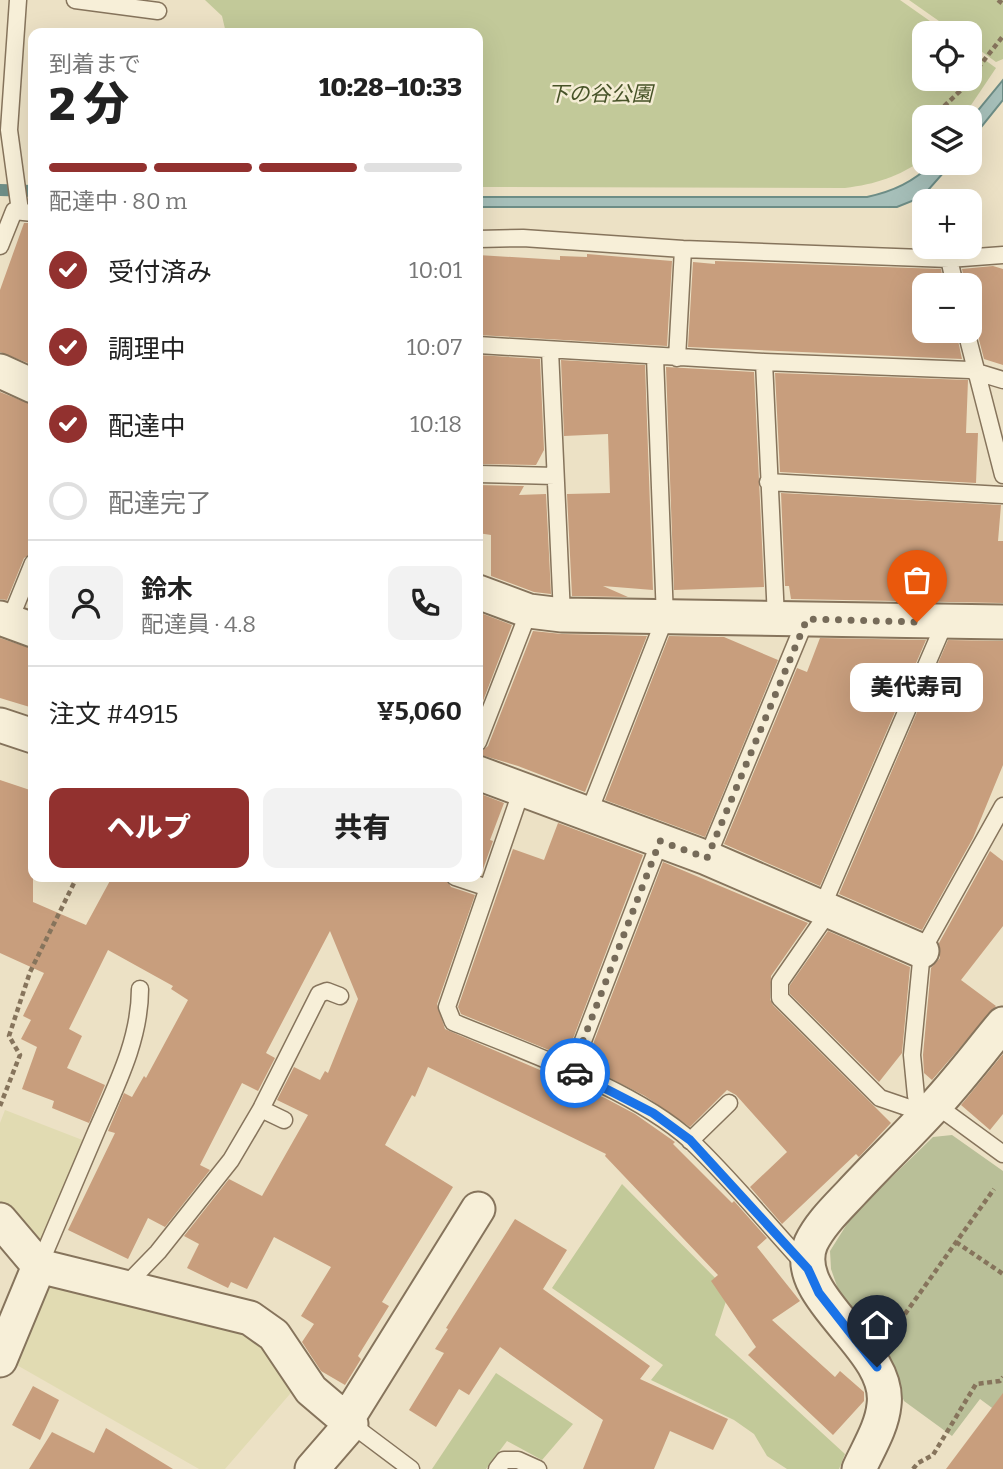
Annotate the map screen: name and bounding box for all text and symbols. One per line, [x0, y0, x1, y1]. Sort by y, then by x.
map controls [912, 21, 982, 343]
button: locate [912, 21, 982, 91]
text: 到着まで [49, 50, 141, 78]
text: 10:28–10:33 [319, 72, 462, 103]
text: 2 分 [49, 77, 129, 132]
park label: 下の谷公園 [548, 81, 655, 107]
button: layers [912, 105, 982, 175]
text: 配達中 · 80 m [49, 187, 187, 215]
button: + [912, 189, 982, 259]
icon: check [49, 251, 87, 289]
text: 10:01 [409, 256, 462, 284]
text: 受付済み [108, 257, 212, 288]
button: − [912, 273, 982, 343]
icon: check [49, 328, 87, 366]
text: 10:07 [407, 333, 462, 361]
text: 調理中 [108, 334, 186, 365]
icon: check [49, 405, 87, 443]
text: 10:18 [410, 410, 462, 438]
text: 配達中 [108, 411, 186, 442]
text: 配達完了 [108, 488, 212, 519]
pin [887, 550, 947, 622]
icon: bag [898, 561, 936, 599]
button: person [49, 566, 123, 640]
button: phone [388, 566, 462, 640]
text: 鈴木 [141, 574, 193, 605]
text: 配達員 · 4.8 [141, 610, 256, 638]
callout: 美代寿司 [850, 664, 984, 713]
text: 美代寿司 [871, 673, 963, 701]
text: ¥5,060 [377, 696, 462, 727]
text: 注文 #4915 [49, 699, 178, 730]
button: ヘルプ [49, 788, 249, 868]
button: 共有 [263, 788, 462, 868]
courier [540, 1038, 610, 1108]
icon: car [556, 1054, 594, 1092]
pin [847, 1295, 907, 1367]
icon: home [858, 1306, 896, 1344]

